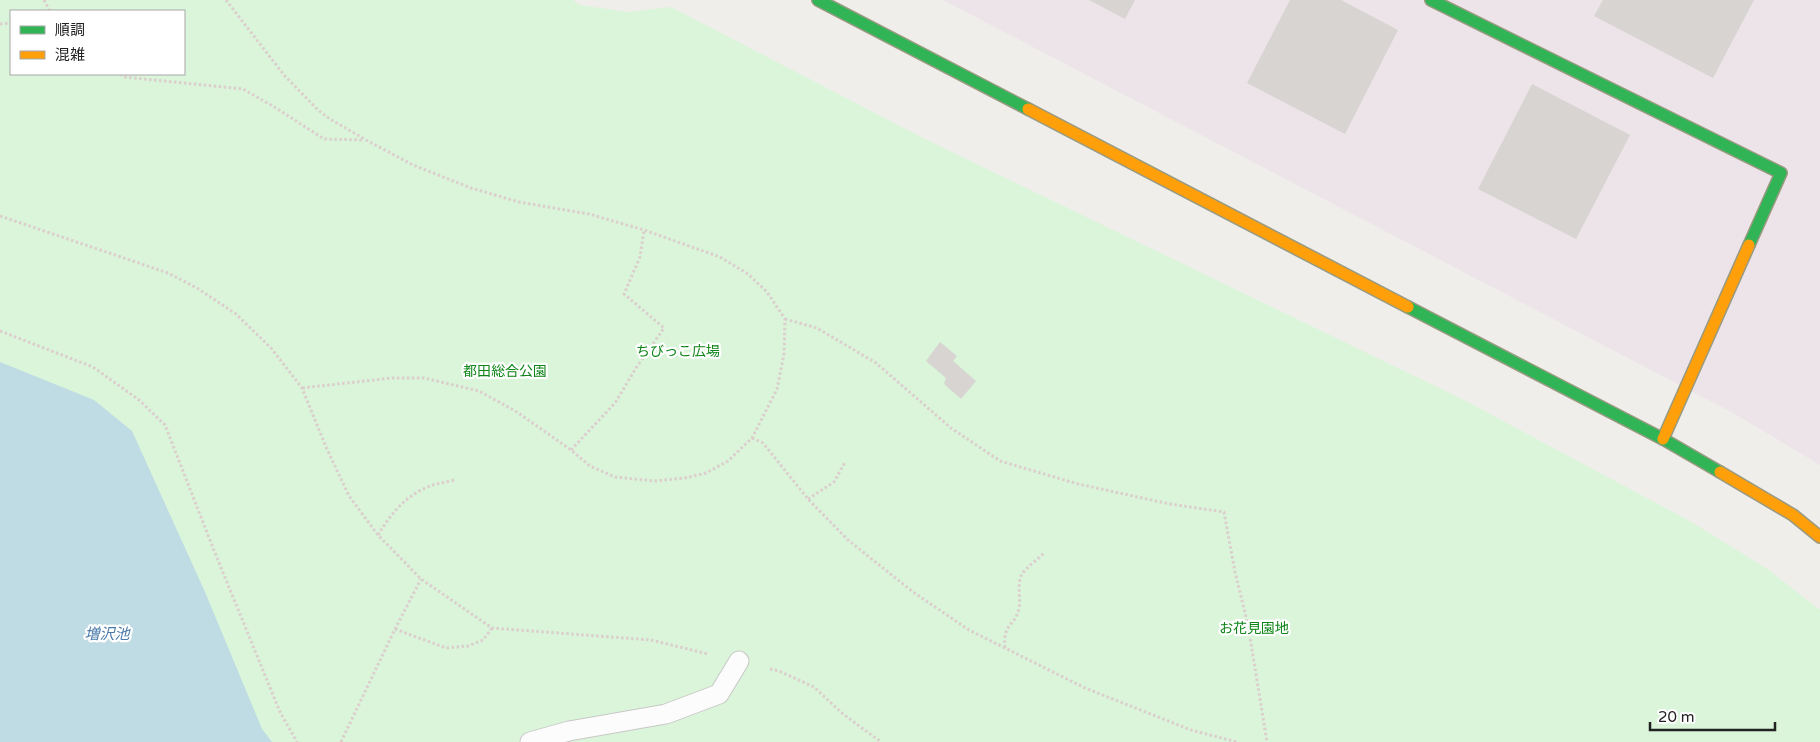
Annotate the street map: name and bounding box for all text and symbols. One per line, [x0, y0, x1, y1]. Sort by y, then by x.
legend [10, 10, 185, 75]
text: 順調 [55, 21, 85, 39]
text: 混雑 [55, 46, 85, 64]
park label: ちびっこ広場 [636, 343, 720, 360]
park label: 都田総合公園 [463, 363, 547, 380]
park label: お花見園地 [1219, 620, 1289, 637]
water label: 増沢池 [84, 625, 131, 643]
scale bar [1650, 700, 1775, 732]
text: 20 m [1658, 708, 1695, 726]

